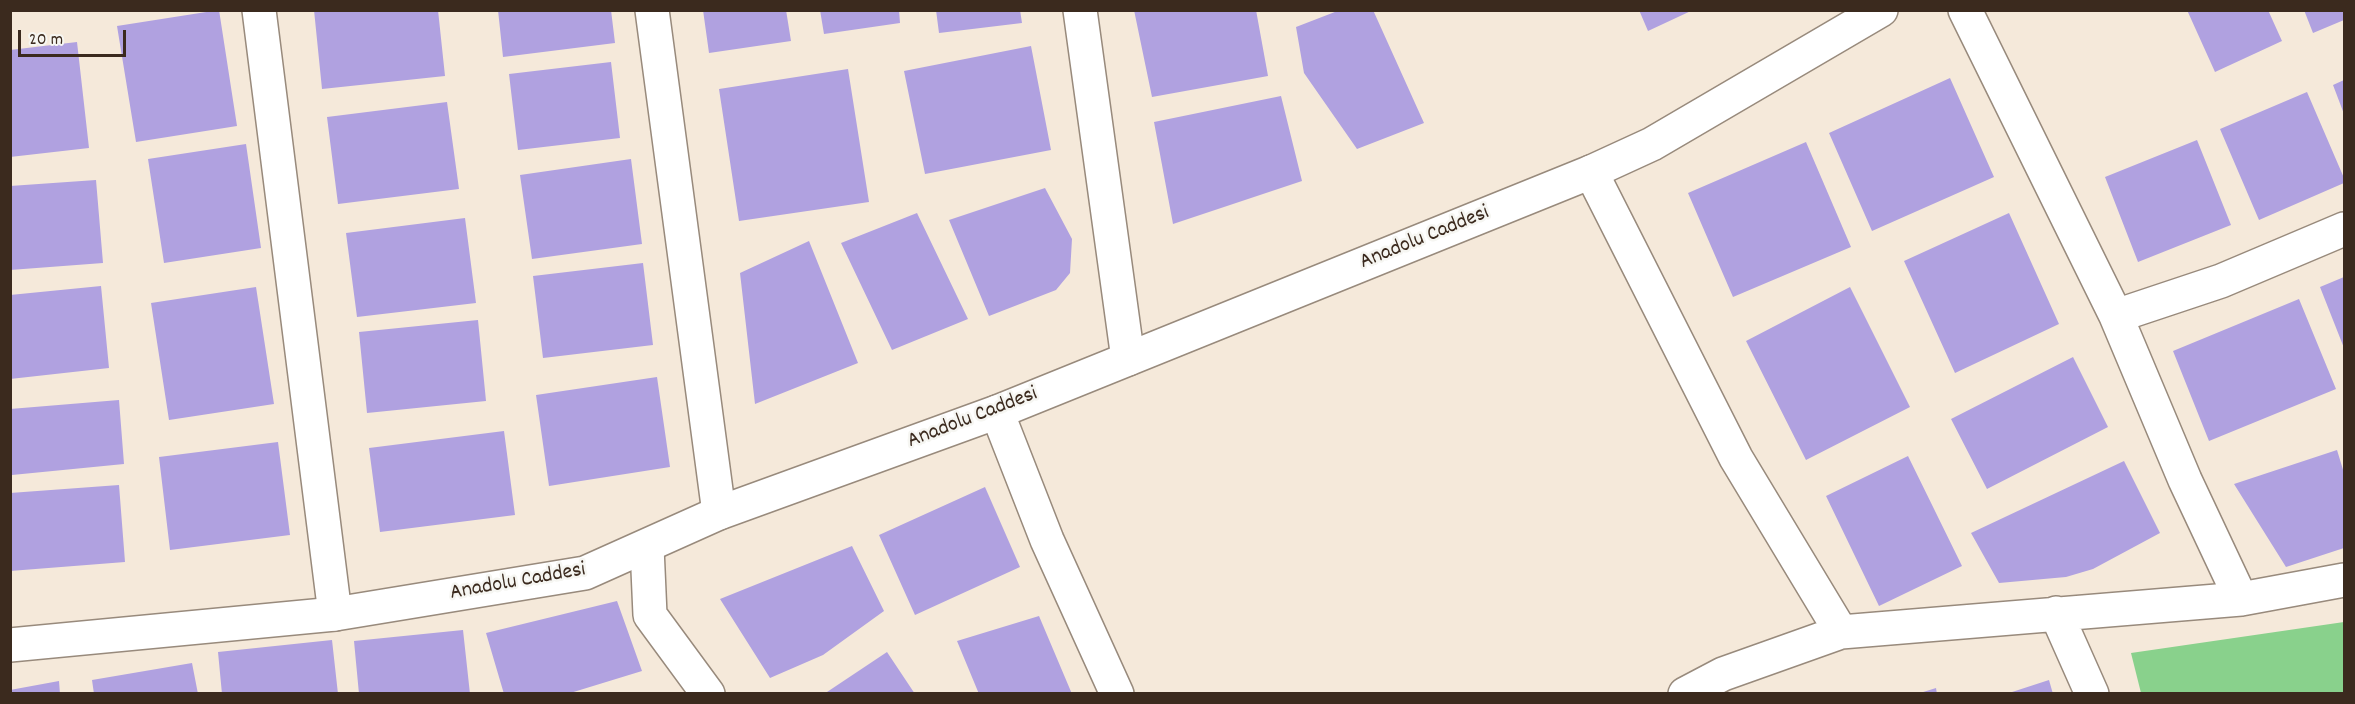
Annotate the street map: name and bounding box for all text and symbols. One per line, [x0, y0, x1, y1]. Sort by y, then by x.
scale bar [21, 18, 129, 56]
text: 20 m [29, 28, 63, 53]
street label: Anadolu Caddesi [1356, 201, 1494, 277]
street label: Anadolu Caddesi [904, 382, 1042, 456]
street label: Anadolu Caddesi [448, 558, 588, 608]

